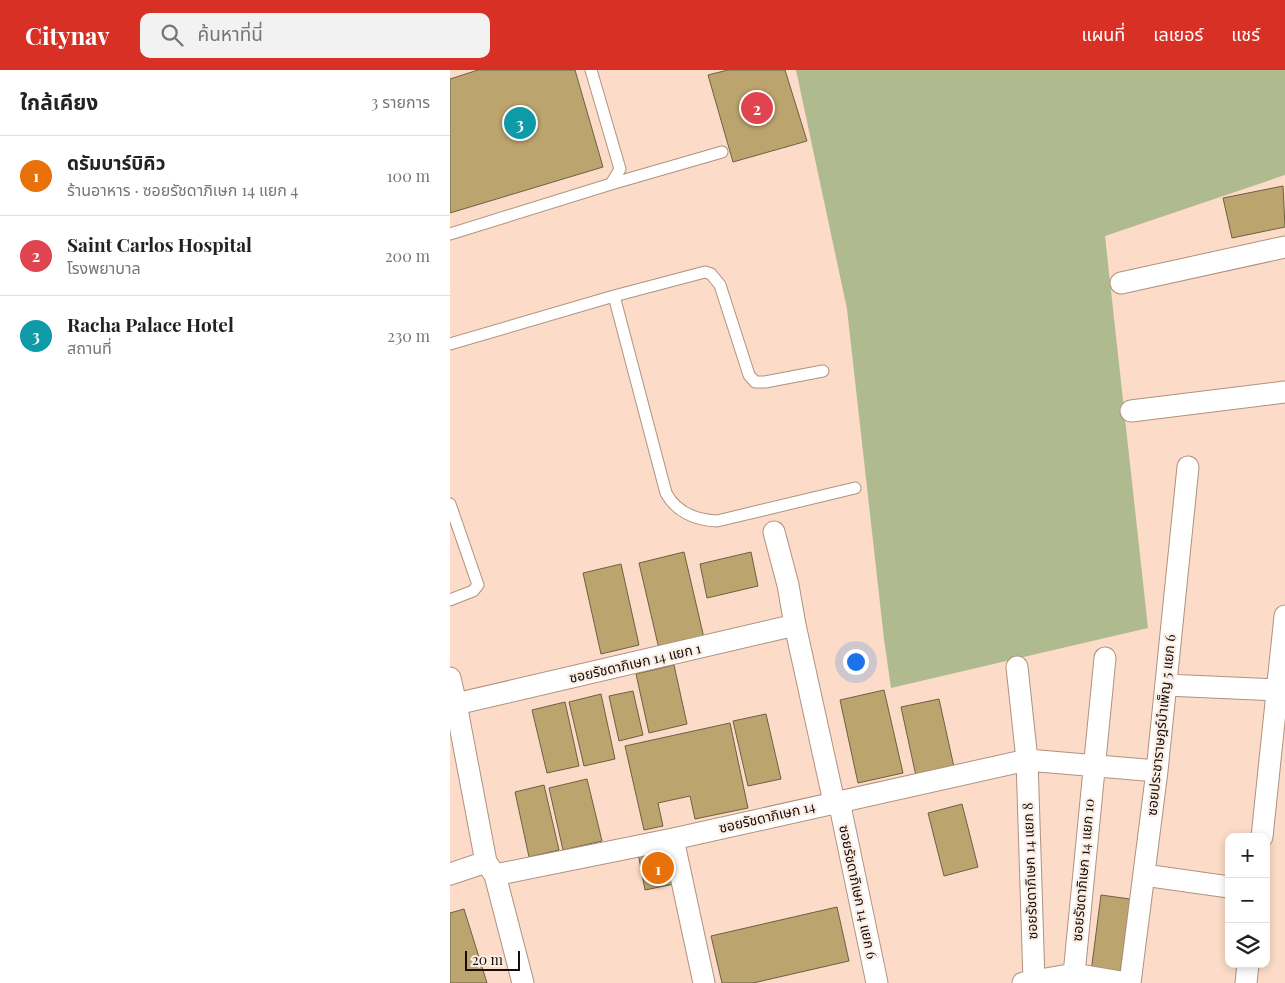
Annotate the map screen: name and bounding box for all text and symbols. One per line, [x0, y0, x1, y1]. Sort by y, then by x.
search box [140, 13, 490, 58]
text: Citynav [25, 19, 110, 51]
text: ค้นหาที่นี่ [198, 20, 263, 46]
icon: search [158, 21, 186, 49]
text: แผนที่ [1081, 22, 1125, 46]
text: เลเยอร์ [1153, 22, 1203, 46]
text: แชร์ [1231, 22, 1260, 46]
text: ใกล้เคียง [20, 87, 98, 115]
pin: 2 [741, 89, 773, 127]
text: 3 รายการ [371, 91, 430, 112]
pin: 3 [504, 104, 536, 142]
text: ดรัมบาร์บิคิว [67, 149, 165, 175]
text: 1 [33, 165, 39, 186]
text: 100 m [387, 165, 430, 186]
text: ร้านอาหาร · ซอยรัชดาภิเษก 14 แยก 4 [67, 179, 298, 200]
text: Saint Carlos Hospital [67, 231, 252, 257]
text: 2 [32, 245, 40, 266]
text: 200 m [385, 245, 430, 266]
text: โรงพยาบาล [67, 257, 141, 278]
text: Racha Palace Hotel [67, 311, 234, 337]
text: 3 [32, 325, 40, 346]
text: 230 m [387, 325, 430, 346]
text: สถานที่ [67, 337, 112, 358]
street label: ซอยประชาราษฎร์บำเพ็ญ 5 แยก 6 [1142, 633, 1179, 817]
street label: ซอยรัชดาภิเษก 14 แยก 1 [567, 638, 703, 687]
your location [843, 649, 869, 675]
street label: ซอยรัชดาภิเษก 14 [717, 796, 817, 837]
street label: ซอยรัชดาภิเษก 14 แยก 10 [1067, 798, 1098, 942]
street label: ซอยรัชดาภิเษก 14 แยก 8 [1018, 802, 1041, 940]
street label: ซอยรัชดาภิเษก 14 แยก 6 [835, 823, 882, 961]
map controls [1225, 833, 1270, 968]
button: + [1225, 833, 1270, 878]
pin: 1 [642, 849, 674, 887]
button: − [1225, 878, 1270, 923]
button: layers [1225, 923, 1270, 968]
scale bar [465, 948, 520, 971]
text: 20 m [472, 950, 503, 969]

